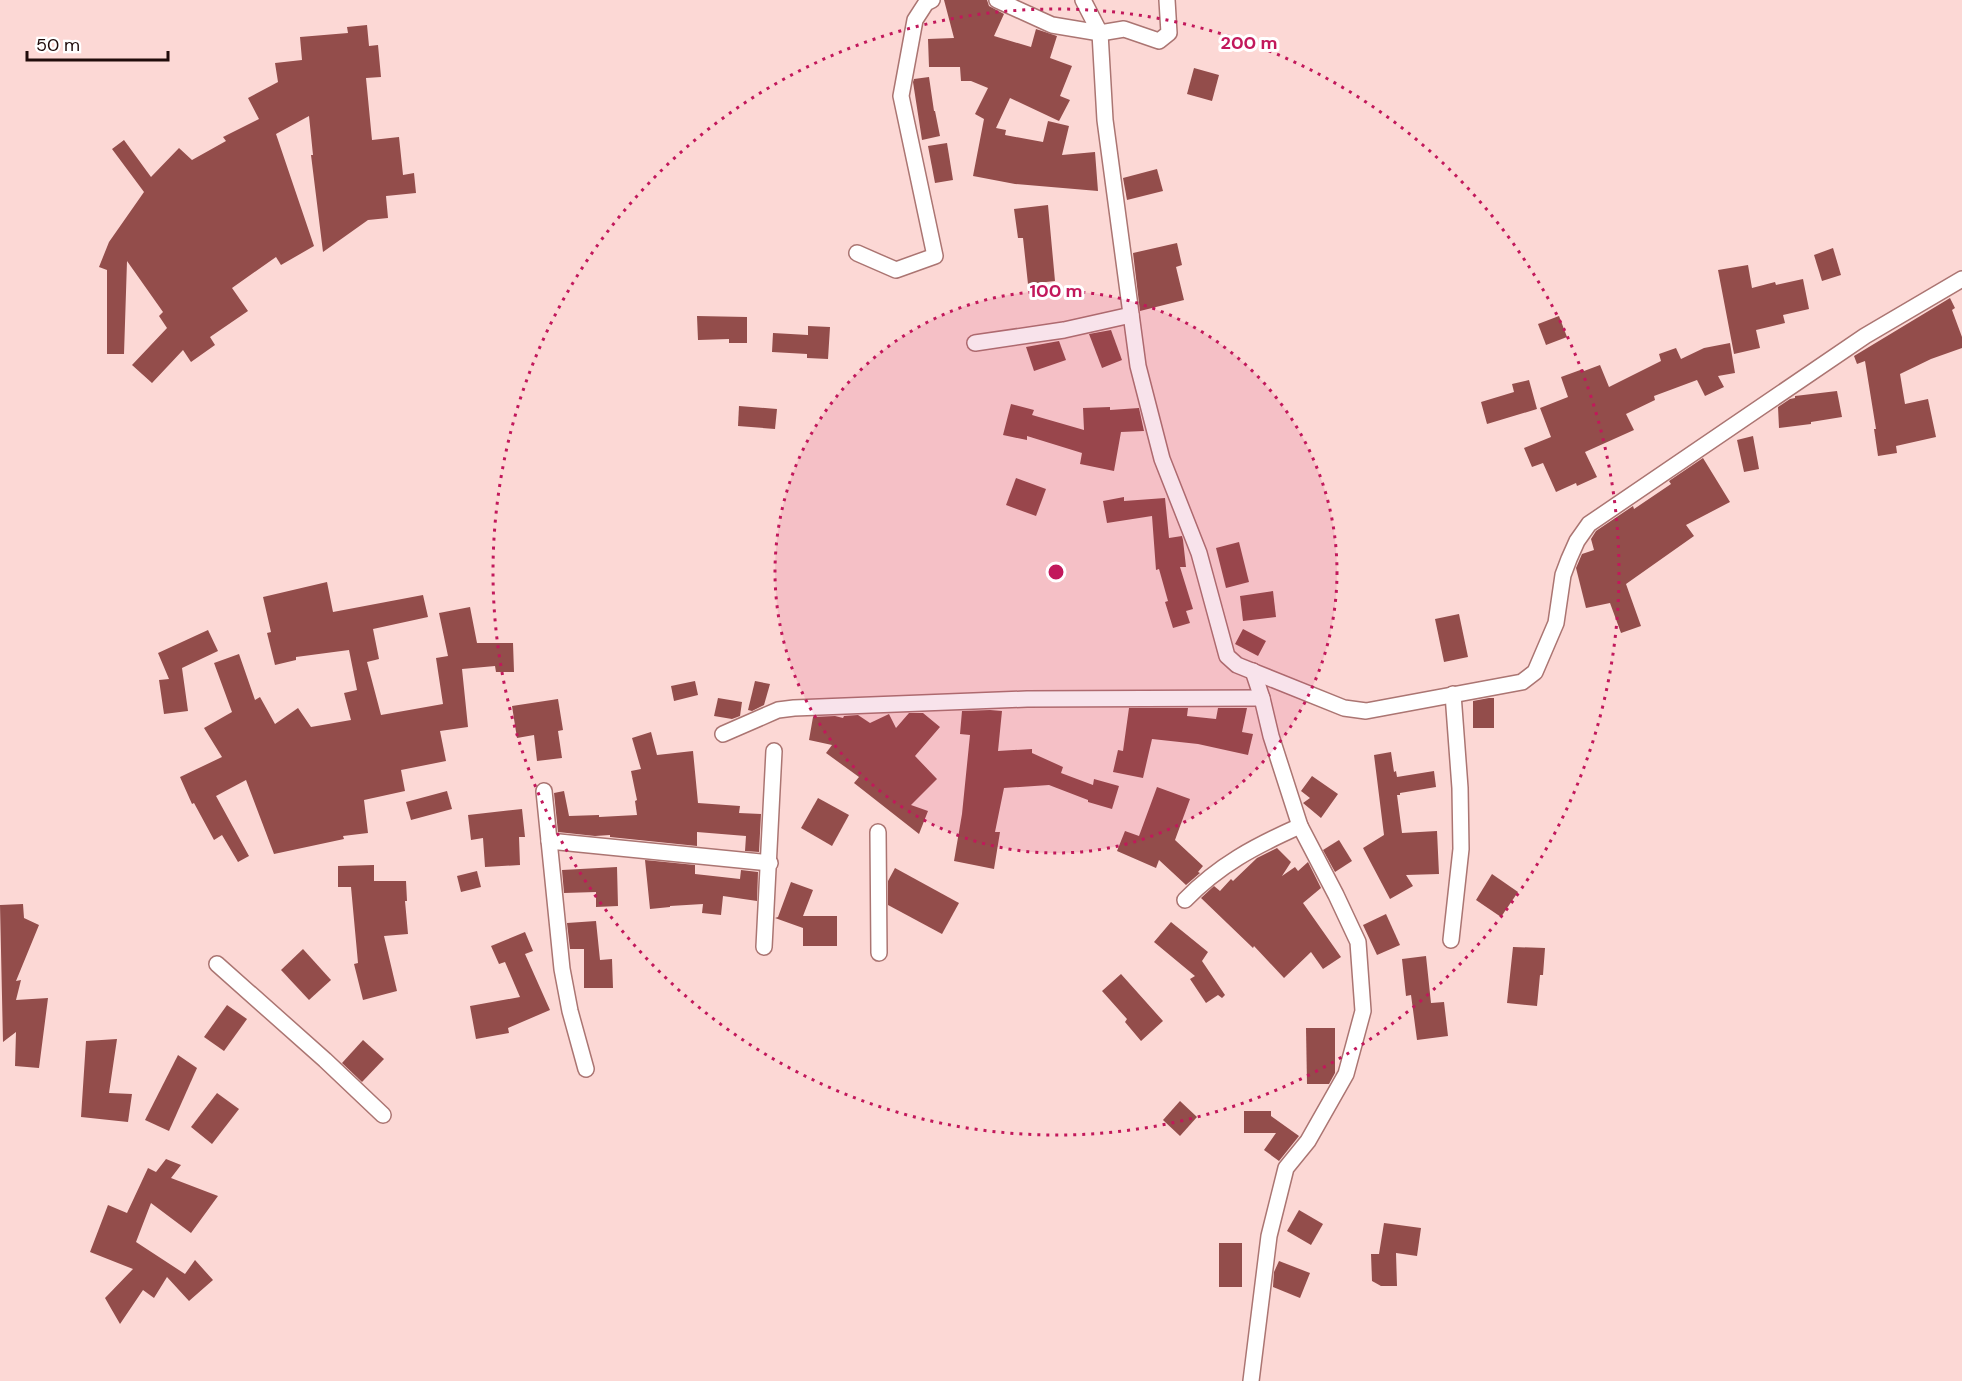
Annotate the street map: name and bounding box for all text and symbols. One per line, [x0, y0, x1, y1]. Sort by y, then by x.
scale bar [27, 24, 168, 62]
text: 200 m [1221, 31, 1277, 55]
text: 50 m [36, 33, 80, 57]
text: 100 m [1029, 279, 1083, 303]
centre of rings [1046, 562, 1066, 582]

